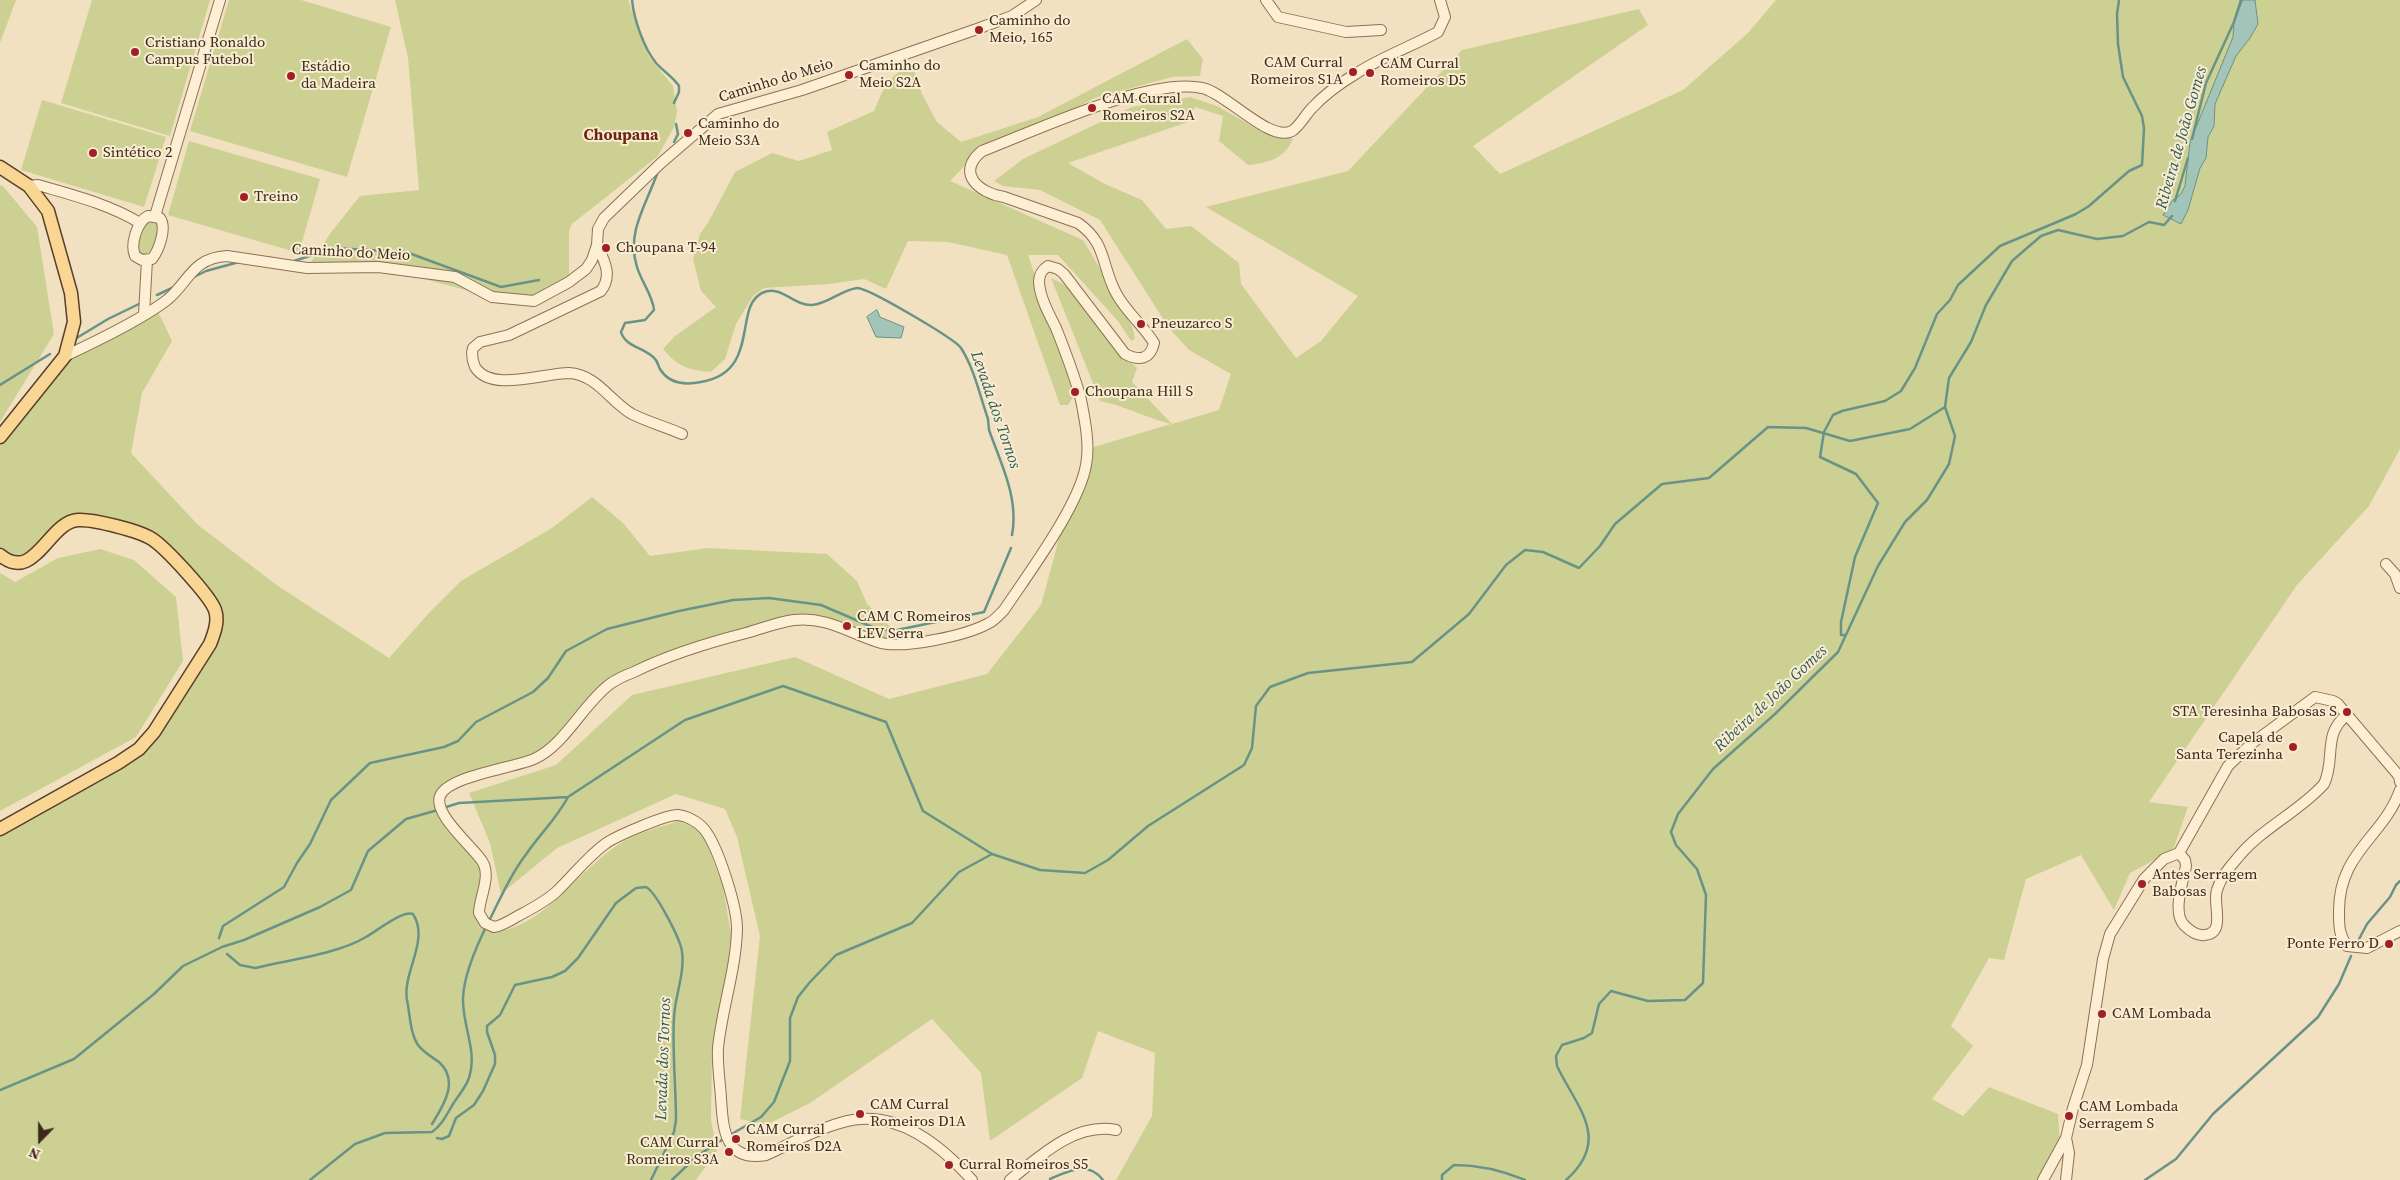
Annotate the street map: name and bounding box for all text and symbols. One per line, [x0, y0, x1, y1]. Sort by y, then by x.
place label: Caminho do Meio, 165 [989, 12, 1071, 47]
marker: Caminho do Meio, 165 [973, 24, 985, 36]
place label: Cristiano Ronaldo Campus Futebol [145, 34, 265, 69]
marker: Cristiano Ronaldo Campus Futebol [129, 46, 141, 58]
place label: CAM Curral Romeiros S1A [1250, 54, 1343, 89]
street label: Caminho do Meio [717, 55, 835, 107]
place label: CAM Curral Romeiros D5 [1380, 55, 1466, 90]
place label: Caminho do Meio S2A [859, 57, 941, 92]
place label: Estádio da Madeira [301, 58, 376, 93]
water label: Ribeira de João Gomes [2152, 65, 2212, 211]
marker: CAM Curral Romeiros S1A [1347, 66, 1359, 78]
marker: CAM Curral Romeiros D5 [1364, 67, 1376, 79]
marker: Caminho do Meio S2A [843, 69, 855, 81]
marker: Estádio da Madeira [285, 70, 297, 82]
place label: CAM Curral Romeiros S2A [1102, 90, 1195, 125]
marker: CAM Curral Romeiros S2A [1086, 102, 1098, 114]
place label: Caminho do Meio S3A [698, 115, 780, 150]
district label: Choupana [584, 126, 658, 146]
marker: Caminho do Meio S3A [682, 127, 694, 139]
place label: Sintético 2 [103, 144, 173, 162]
marker: Sintético 2 [87, 147, 99, 159]
place label: Treino [254, 188, 298, 206]
marker: Treino [238, 191, 250, 203]
place label: Choupana T-94 [616, 239, 716, 257]
street label: Caminho do Meio [291, 241, 411, 265]
marker: Choupana T-94 [600, 242, 612, 254]
place label: Pneuzarco S [1151, 315, 1232, 333]
marker: Pneuzarco S [1135, 318, 1147, 330]
water label: Levada dos Tornos [966, 349, 1024, 471]
place label: Choupana Hill S [1085, 383, 1193, 401]
marker: Choupana Hill S [1069, 386, 1081, 398]
place label: CAM C Romeiros LEV Serra [857, 608, 971, 643]
marker: CAM C Romeiros LEV Serra [841, 620, 853, 632]
water label: Ribeira de João Gomes [1711, 642, 1831, 756]
place label: STA Teresinha Babosas S [2172, 703, 2337, 721]
marker: STA Teresinha Babosas S [2341, 706, 2353, 718]
place label: Capela de Santa Terezinha [2176, 729, 2283, 764]
marker: Capela de Santa Terezinha [2287, 741, 2299, 753]
place label: Antes Serragem Babosas [2152, 866, 2258, 901]
marker: Antes Serragem Babosas [2136, 878, 2148, 890]
place label: Ponte Ferro D [2287, 935, 2379, 953]
marker: Ponte Ferro D [2383, 938, 2395, 950]
water label: Levada dos Tornos [652, 997, 676, 1121]
place label: CAM Lombada [2112, 1005, 2211, 1023]
marker: CAM Lombada [2096, 1008, 2108, 1020]
place label: CAM Curral Romeiros D1A [870, 1096, 966, 1131]
place label: CAM Lombada Serragem S [2079, 1098, 2178, 1133]
marker: CAM Curral Romeiros D1A [854, 1108, 866, 1120]
marker: CAM Lombada Serragem S [2063, 1110, 2075, 1122]
north arrow [15, 1115, 65, 1165]
place label: CAM Curral Romeiros D2A [746, 1121, 842, 1156]
marker: CAM Curral Romeiros D2A [730, 1133, 742, 1145]
place label: CAM Curral Romeiros S3A [626, 1134, 719, 1169]
text: N [26, 1143, 43, 1165]
marker: CAM Curral Romeiros S3A [723, 1146, 735, 1158]
place label: Curral Romeiros S5 [959, 1156, 1088, 1174]
marker: Curral Romeiros S5 [943, 1159, 955, 1171]

